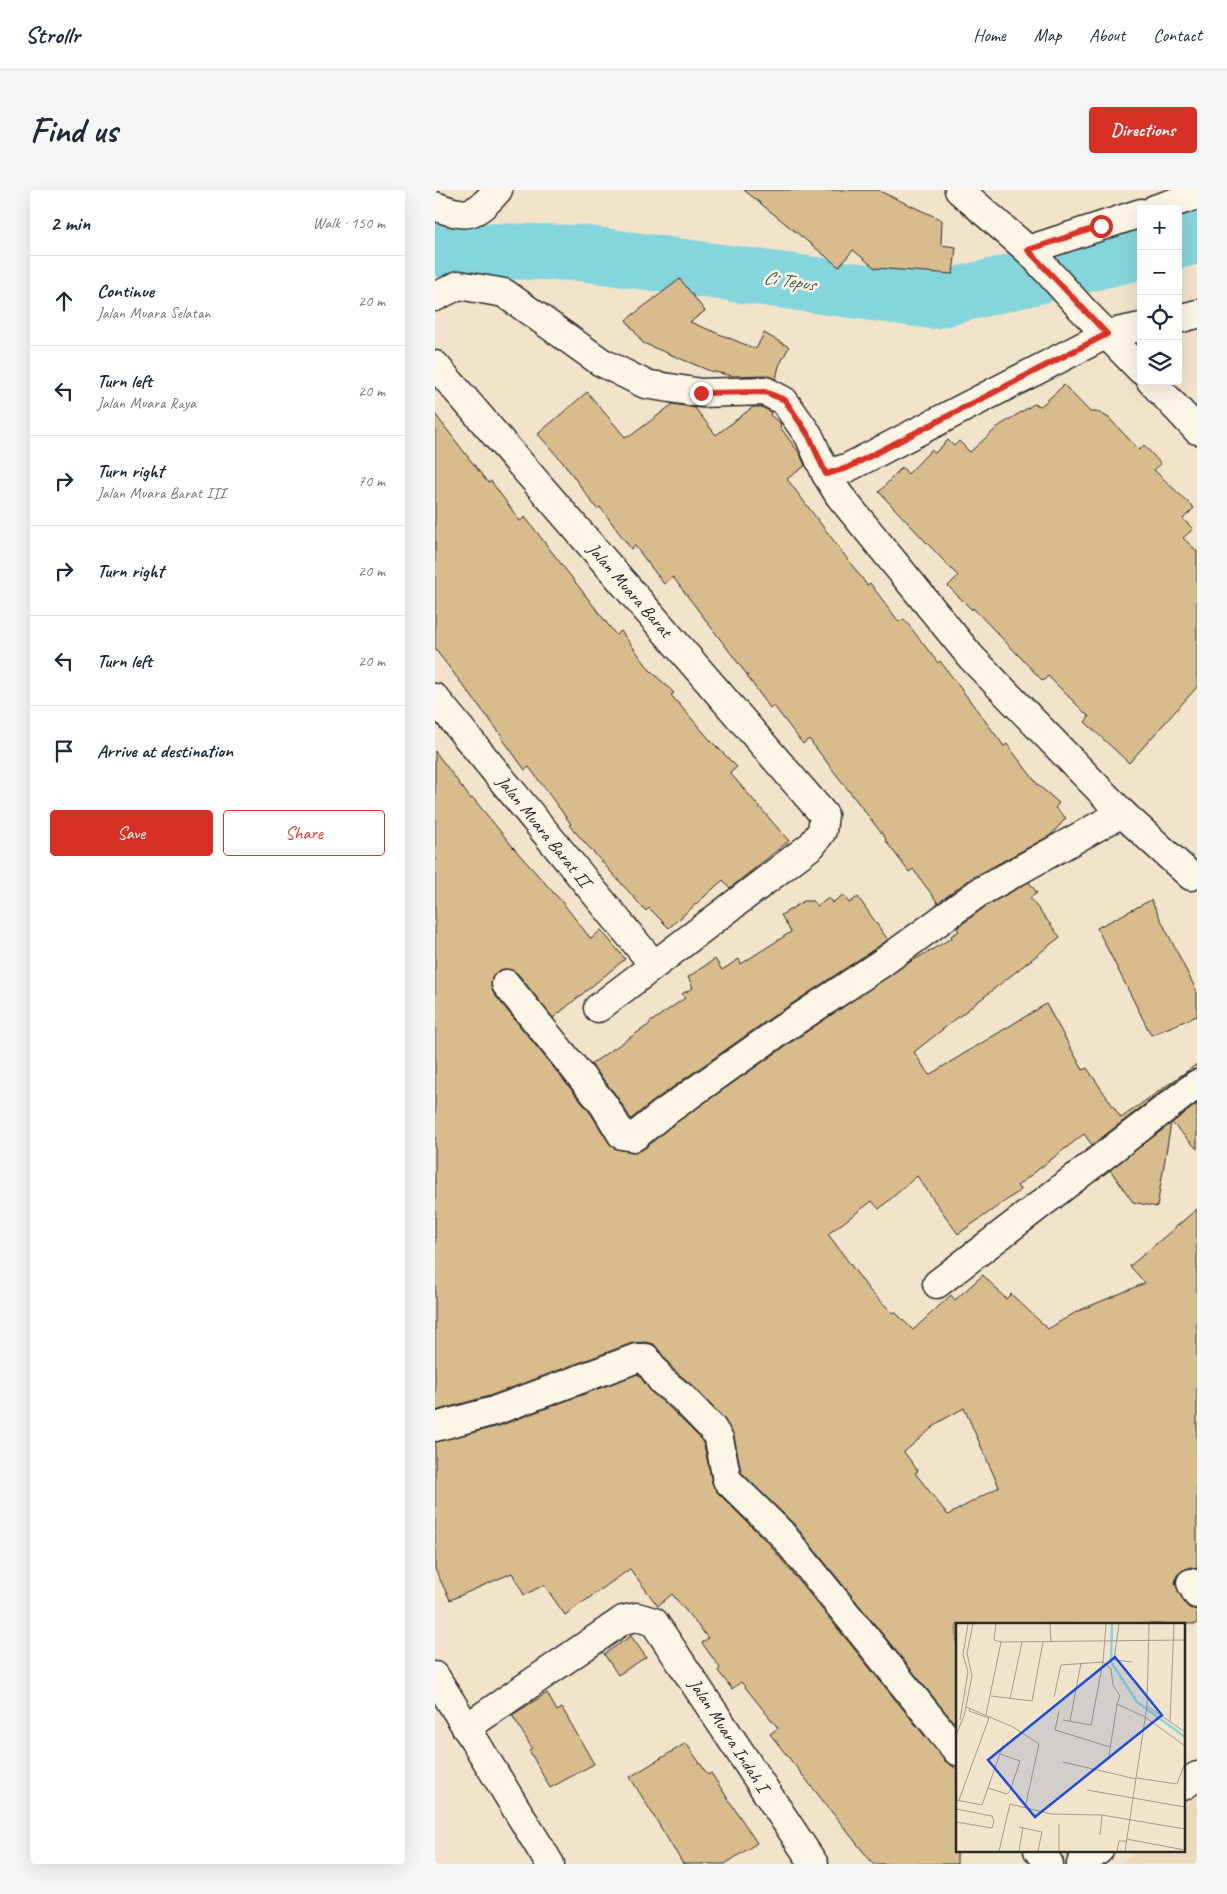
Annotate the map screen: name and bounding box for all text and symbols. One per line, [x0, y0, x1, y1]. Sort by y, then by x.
text: Strollr [25, 20, 80, 50]
text: Home [973, 24, 1006, 46]
text: Map [1034, 24, 1061, 46]
text: About [1089, 24, 1125, 46]
text: Contact [1153, 24, 1202, 46]
button: Directions [1089, 107, 1197, 153]
text: Find us [30, 108, 117, 153]
map controls [1137, 205, 1182, 385]
button: + [1137, 205, 1182, 250]
text: 2 min [50, 210, 90, 236]
text: Walk · 150 m [313, 213, 385, 233]
route start [1090, 215, 1113, 238]
button: − [1137, 250, 1182, 295]
water label: Ci Tepus [762, 266, 820, 297]
text: Continue [97, 279, 154, 303]
icon: ahead [50, 287, 78, 315]
text: 20 m [358, 291, 385, 311]
button: locate [1137, 295, 1182, 340]
text: Jalan Muara Selatan [97, 303, 211, 323]
button: layers [1137, 340, 1182, 385]
text: Turn left [97, 369, 152, 393]
icon: left [50, 377, 78, 405]
text: 20 m [358, 381, 385, 401]
route end [690, 382, 713, 405]
text: Jalan Muara Raya [97, 393, 196, 413]
text: Turn right [97, 459, 164, 483]
icon: right [50, 467, 78, 495]
text: 70 m [358, 471, 385, 491]
text: Jalan Muara Barat III [97, 483, 226, 503]
street label: Jalan Muara Barat [582, 537, 678, 643]
icon: right [50, 557, 78, 585]
text: Turn right [97, 559, 164, 583]
text: 20 m [358, 561, 385, 581]
icon: left [50, 647, 78, 675]
text: Turn left [97, 649, 152, 673]
text: 20 m [358, 651, 385, 671]
icon: arrive [50, 737, 78, 765]
text: Arrive at destination [97, 739, 233, 763]
street label: Jalan Muara Barat II [492, 770, 598, 894]
button: Save [50, 810, 213, 856]
button: Share [223, 810, 385, 856]
inset map [956, 1623, 1185, 1852]
street label: Jalan Muara Indah I [684, 1673, 776, 1799]

